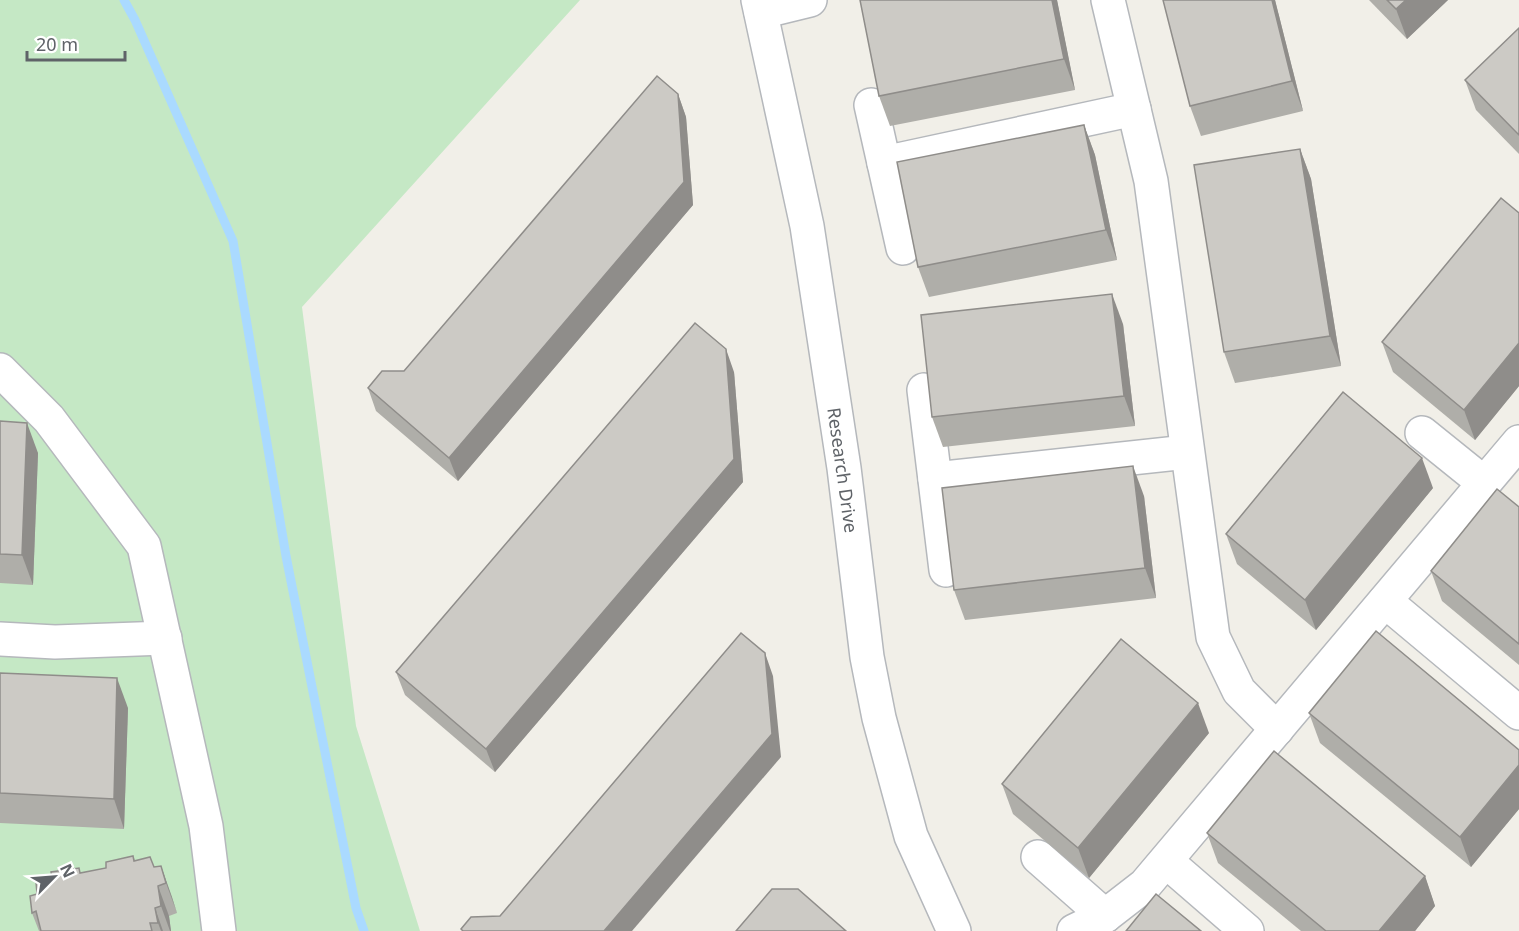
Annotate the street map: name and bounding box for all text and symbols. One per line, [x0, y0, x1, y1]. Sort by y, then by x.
scale bar [27, 24, 124, 62]
text: 20 m [36, 32, 78, 56]
street label: Research Drive [822, 406, 864, 534]
north arrow [24, 847, 84, 907]
text: N [55, 860, 80, 881]

